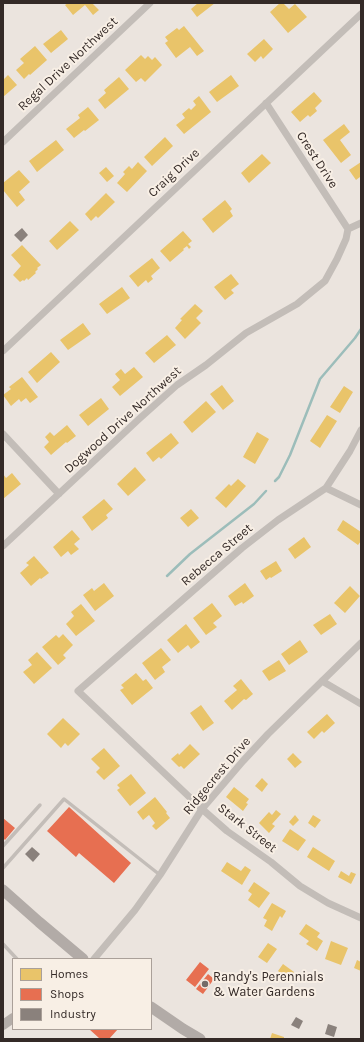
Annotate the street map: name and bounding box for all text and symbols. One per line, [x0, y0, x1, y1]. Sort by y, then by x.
street label: Regal Drive Northwest [15, 14, 121, 114]
street label: Crest Drive [293, 129, 341, 191]
street label: Craig Drive [145, 145, 203, 201]
street label: Dogwood Drive Northwest [61, 363, 185, 477]
street label: Rebecca Street [178, 521, 256, 589]
street label: Ridgecrest Drive [180, 734, 254, 818]
street label: Stark Street [214, 800, 280, 856]
legend [12, 958, 152, 1030]
text: Homes [50, 967, 88, 981]
place label: Randy's Perennials & Water Gardens [213, 969, 324, 1000]
marker: Randy's Perennials & Water Gardens [200, 979, 210, 989]
text: Shops [50, 987, 84, 1001]
text: Industry [50, 1007, 96, 1021]

